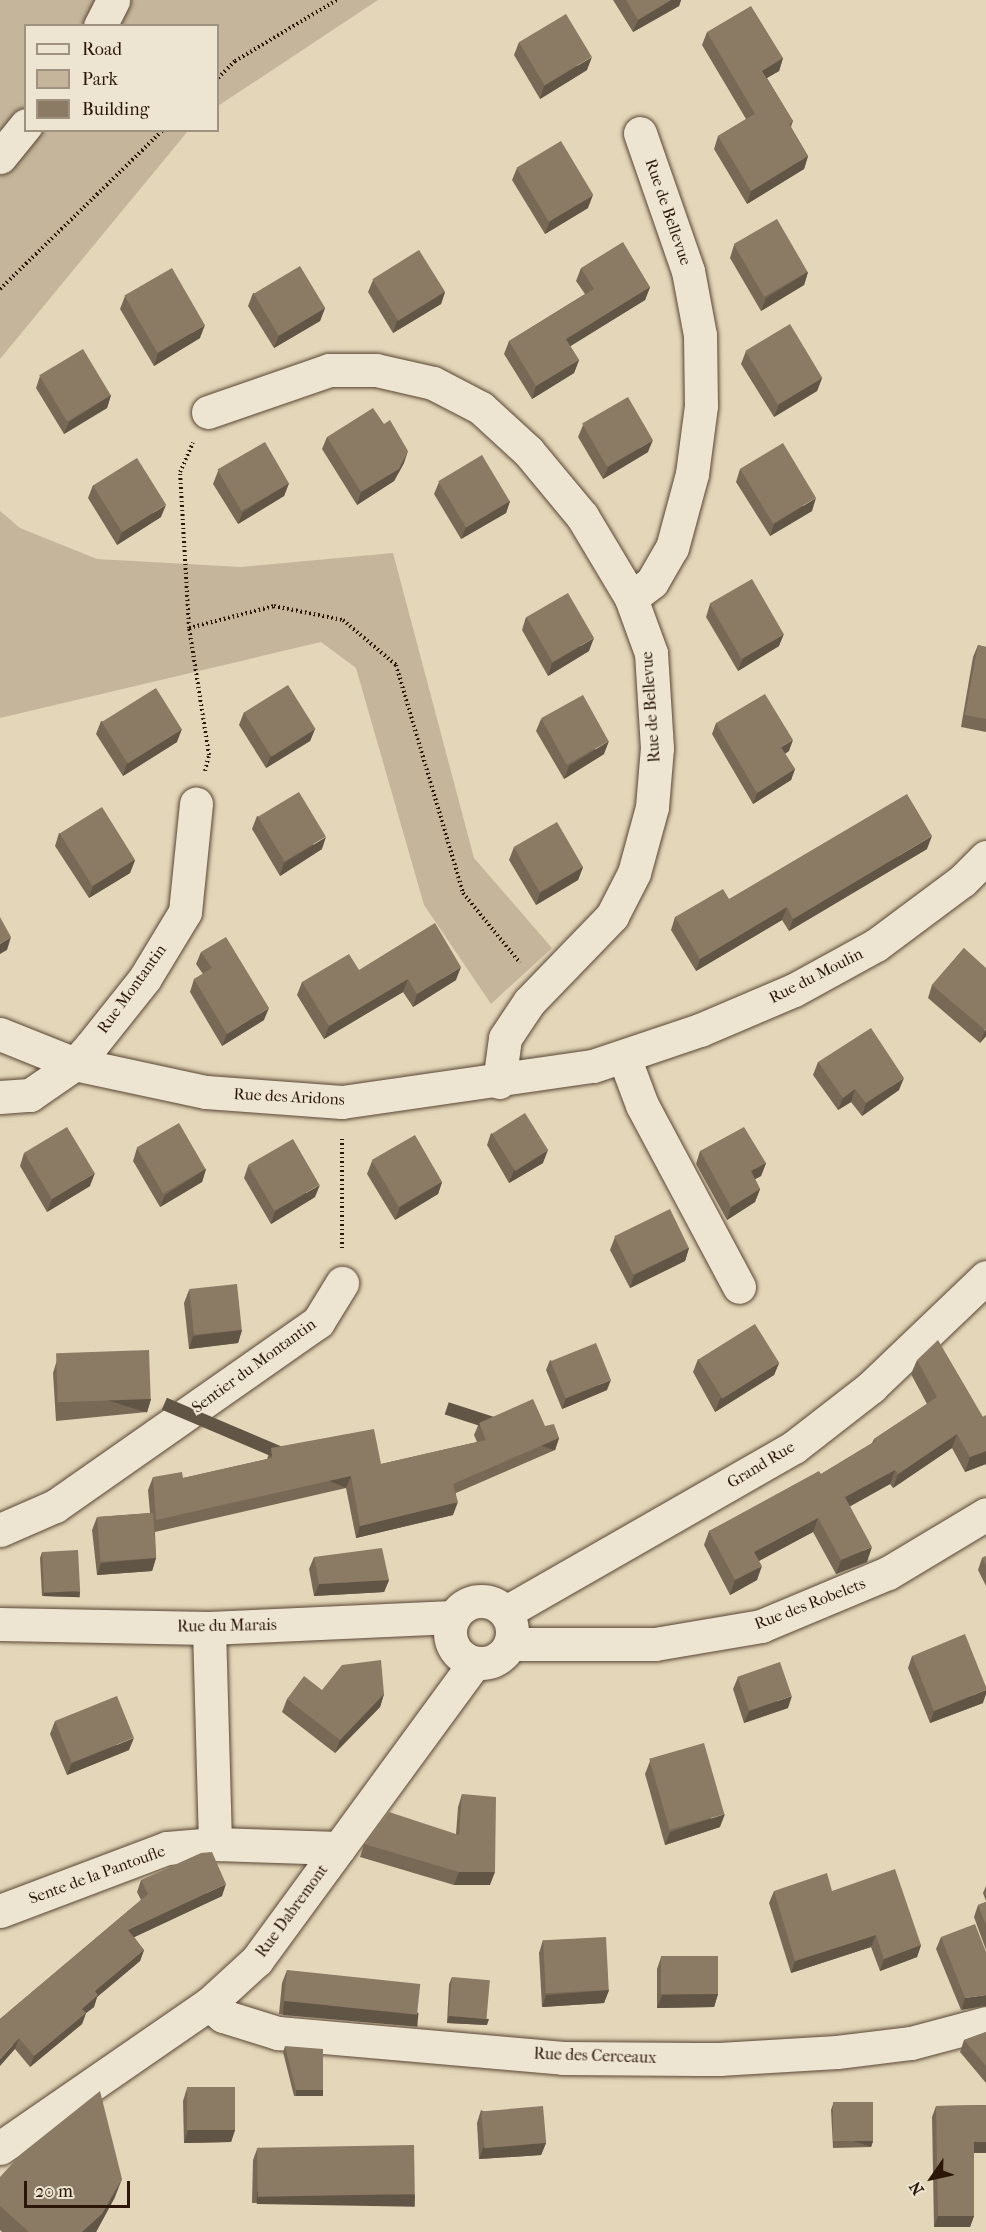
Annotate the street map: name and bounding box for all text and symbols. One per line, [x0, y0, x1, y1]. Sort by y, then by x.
legend [24, 24, 219, 132]
text: Road [82, 39, 122, 60]
text: Park [82, 69, 118, 90]
text: Building [82, 99, 149, 120]
street label: Rue de Bellevue [641, 156, 695, 268]
street label: Rue de Bellevue [638, 651, 664, 763]
street label: Rue Montantin [93, 941, 171, 1037]
street label: Rue du Moulin [766, 944, 866, 1008]
street label: Rue des Aridons [233, 1084, 345, 1110]
street label: Sentier du Montantin [188, 1315, 320, 1417]
street label: Grand Rue [724, 1437, 798, 1493]
street label: Rue des Robelets [752, 1574, 868, 1634]
street label: Rue du Marais [177, 1616, 277, 1636]
street label: Sente de la Pantoufle [26, 1841, 168, 1909]
street label: Rue Dabremont [252, 1861, 332, 1961]
street label: Rue des Cerceaux [533, 2044, 657, 2068]
north arrow [902, 2148, 962, 2208]
scale bar [27, 2169, 134, 2207]
text: N [905, 2178, 928, 2199]
text: 20 m [35, 2181, 73, 2202]

